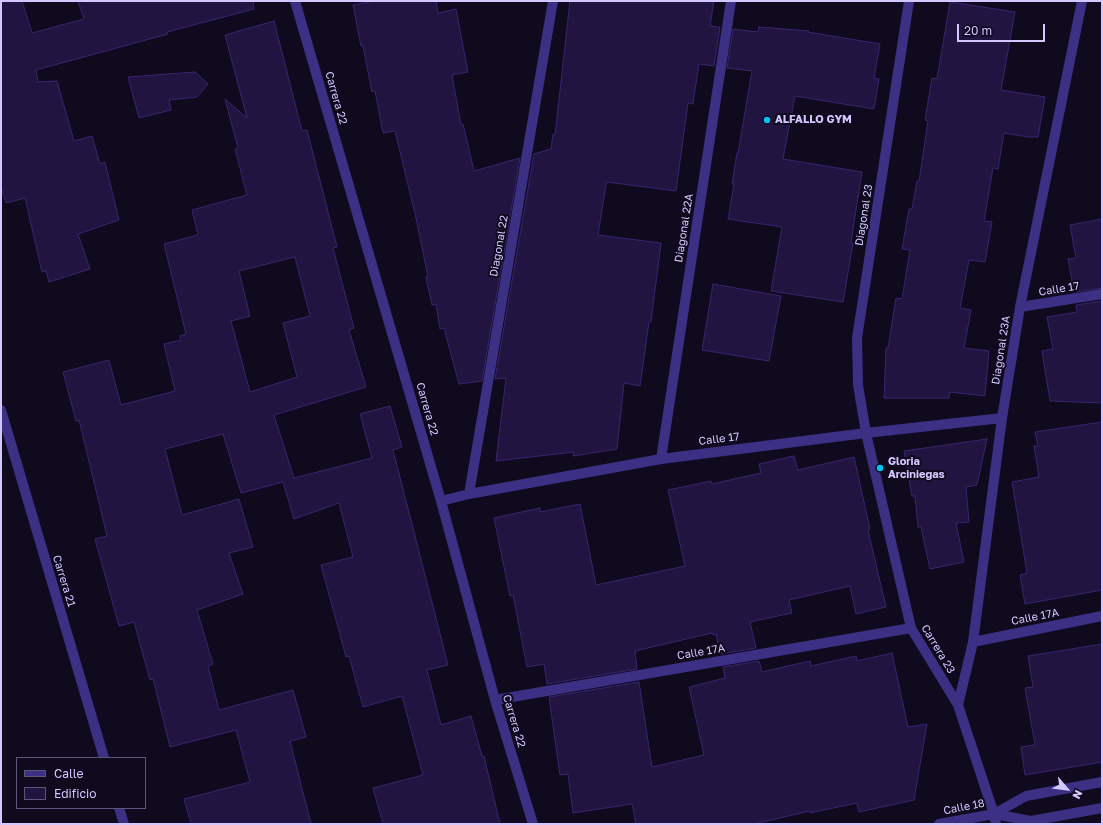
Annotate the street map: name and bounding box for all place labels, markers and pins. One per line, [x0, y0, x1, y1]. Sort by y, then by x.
place label: ALFALLO GYM [775, 113, 852, 127]
marker: ALFALLO GYM [762, 115, 772, 125]
place label: Gloria Arciniegas [888, 455, 945, 481]
marker: Gloria Arciniegas [875, 463, 885, 473]

